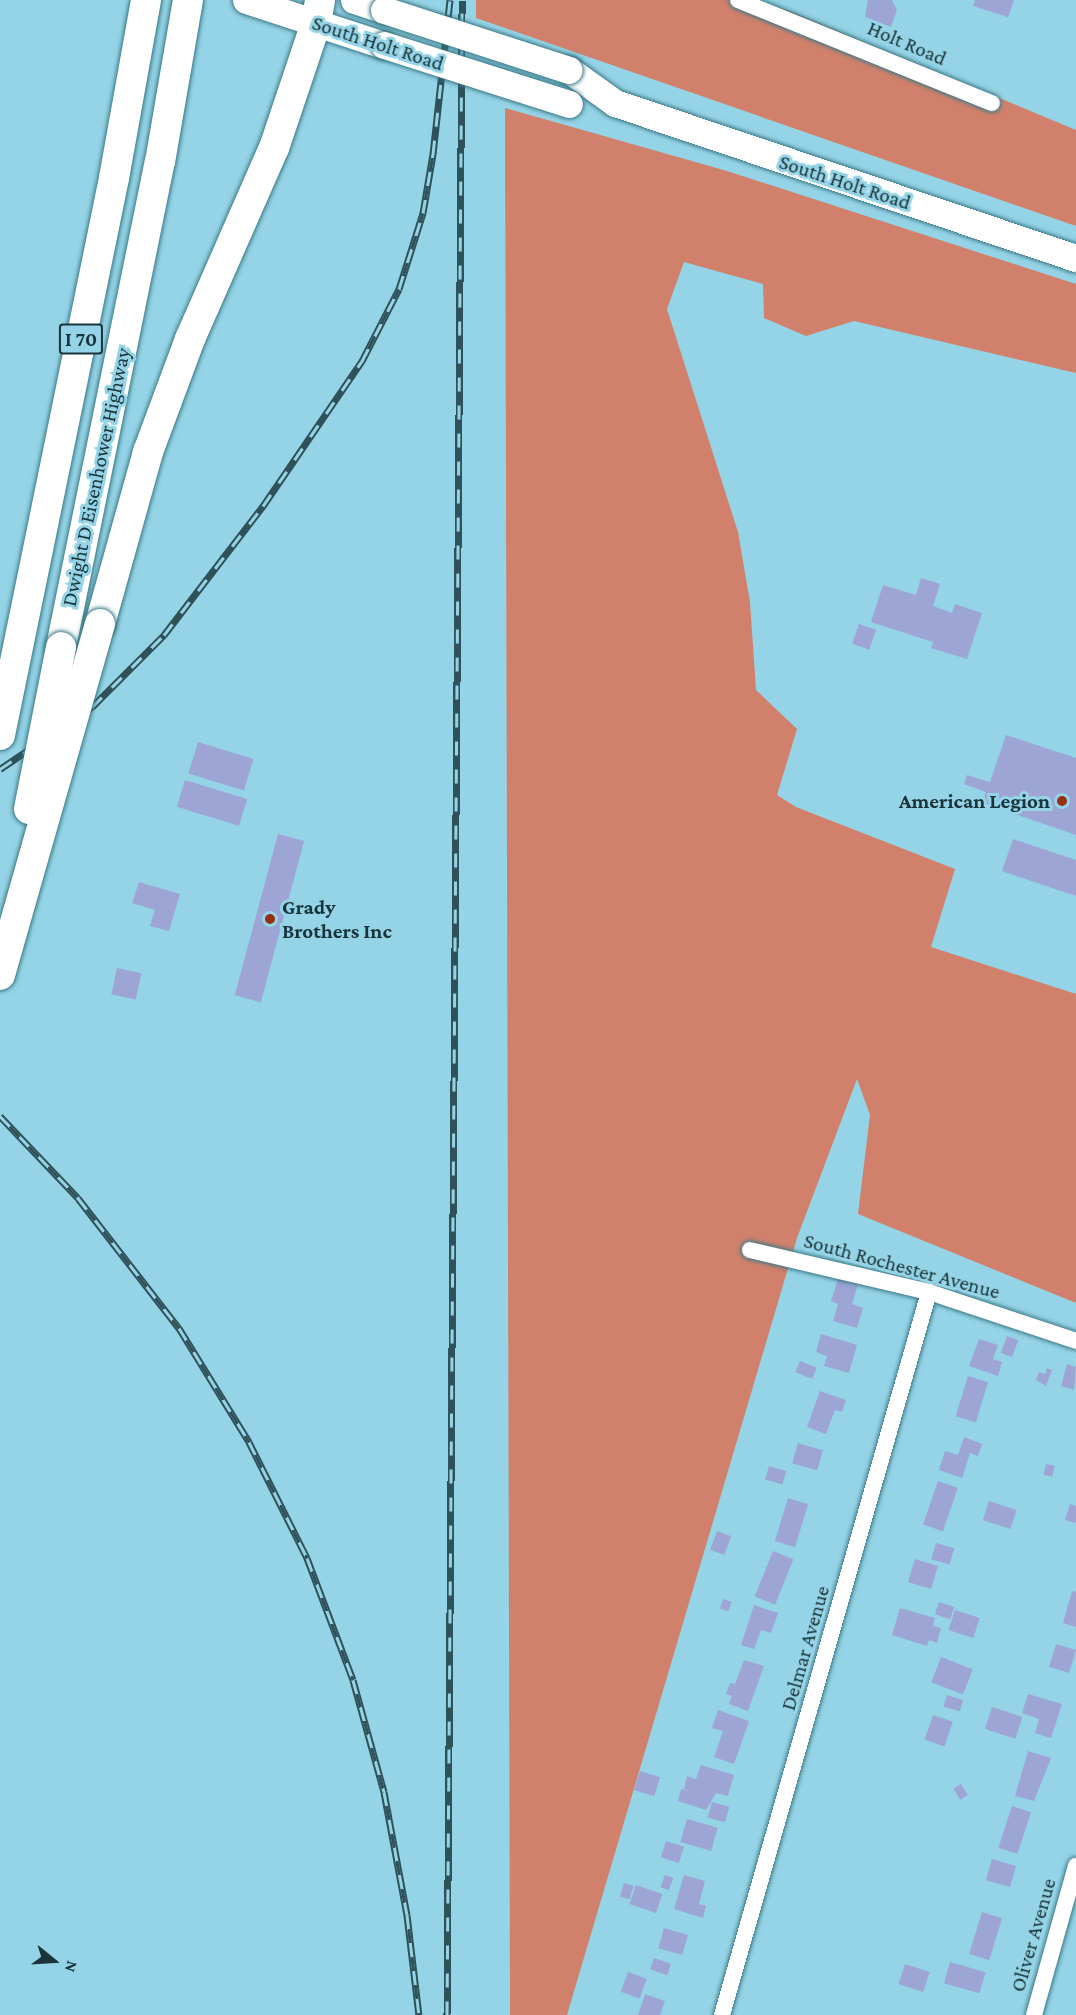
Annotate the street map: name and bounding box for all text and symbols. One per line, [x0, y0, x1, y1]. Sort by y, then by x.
street label: South Holt Road [309, 10, 447, 76]
street label: Holt Road [864, 15, 950, 71]
street label: South Holt Road [776, 149, 914, 215]
road number: I 70 [58, 322, 104, 356]
street label: Dwight D Eisenhower Highway [56, 345, 136, 609]
place label: American Legion [899, 788, 1050, 814]
marker: American Legion [1055, 794, 1069, 808]
place label: Grady Brothers Inc [282, 894, 392, 944]
marker: Grady Brothers Inc [263, 912, 277, 926]
street label: South Rochester Avenue [801, 1228, 1003, 1304]
street label: Delmar Avenue [775, 1583, 835, 1713]
street label: Oliver Avenue [1005, 1875, 1061, 1995]
north arrow [24, 1931, 84, 1991]
text: N [62, 1959, 81, 1975]

